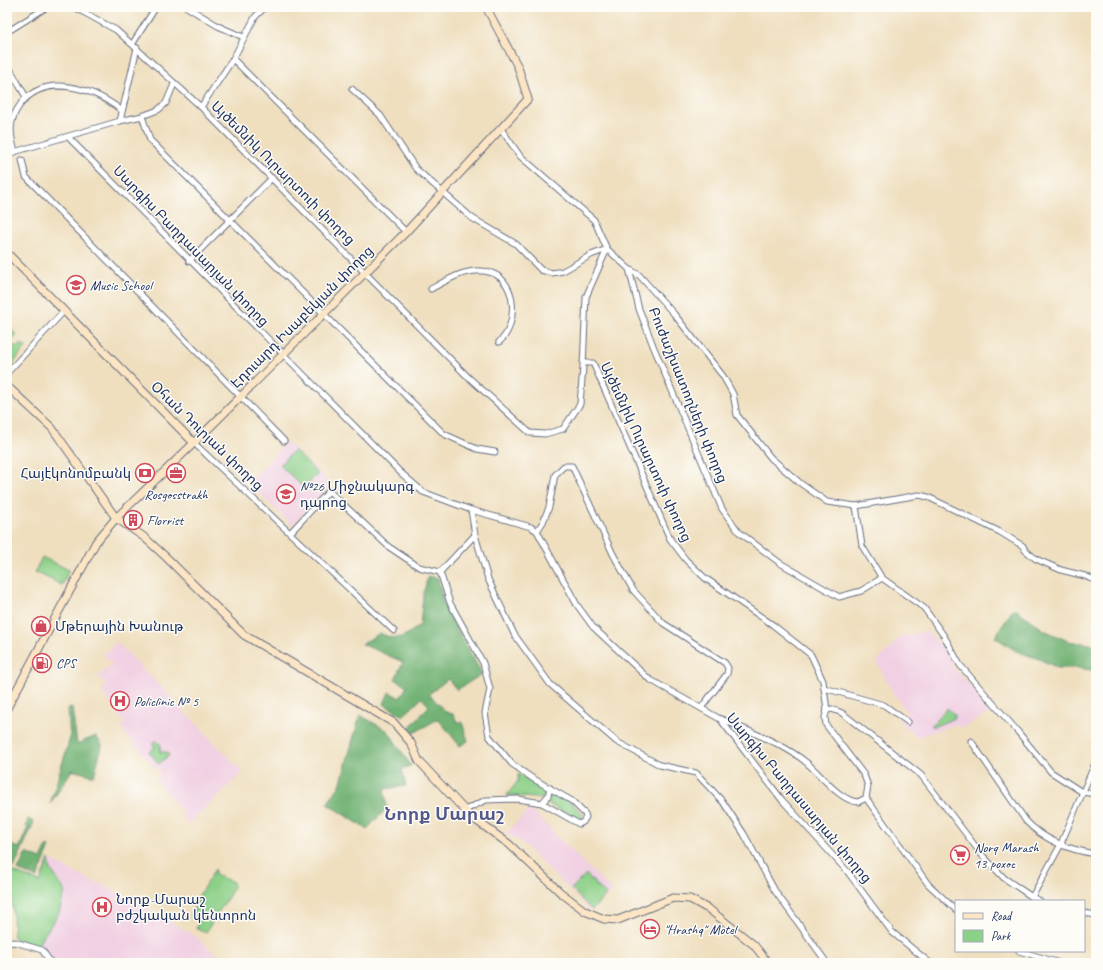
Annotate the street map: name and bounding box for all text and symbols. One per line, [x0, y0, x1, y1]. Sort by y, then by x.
street label: Այծեմնիկ Ուրարտուի փողոց [207, 97, 359, 249]
street label: Սարգիս Բաղդասարյան փողոց [109, 162, 273, 330]
street label: Էդուարդ Իսաբեկյան փողոց [227, 242, 377, 392]
school or university icon: Music School [65, 274, 87, 296]
place label: Music School [90, 277, 154, 294]
street label: Բուժաշխատողների փողոց [645, 305, 731, 485]
street label: Այծեմնիկ Ուրարտուի փողոց [597, 359, 695, 545]
street label: Օհան Դուրյան փողոց [147, 378, 267, 494]
bank icon: Հայէկոնոմբանկ [134, 462, 156, 484]
office icon: Rosgosstrakh [165, 462, 187, 484]
place label: Հայէկոնոմբանկ [21, 465, 131, 482]
place label: №26 Միջնակարգ դպրոց [300, 478, 414, 511]
school or university icon: №26 Միջնակարգ դպրոց [275, 483, 297, 505]
place label: Rosgosstrakh [144, 486, 208, 503]
building icon: Florrist [122, 509, 144, 531]
place label: Florrist [147, 512, 184, 529]
shop icon: Մթերային Խանութ [30, 615, 52, 637]
place label: Մթերային Խանութ [55, 618, 184, 635]
fuel station icon: CPS [31, 652, 53, 674]
place label: CPS [56, 655, 78, 672]
hospital icon: Policlinic № 5 [109, 690, 131, 712]
place label: Policlinic № 5 [134, 693, 199, 710]
street label: Սարգիս Բաղդասարյան փողոց [723, 709, 875, 887]
district label: Նորք Մարաշ [384, 803, 504, 825]
place label: Norq Marash 13 poxoc [974, 839, 1039, 872]
supermarket icon: Norq Marash 13 poxoc [949, 844, 971, 866]
place label: Նորք-Մարաշ բժշկական կենտրոն [116, 891, 256, 924]
hospital icon: Նորք-Մարաշ բժշկական կենտրոն [91, 896, 113, 918]
legend [955, 900, 1085, 952]
text: Road [991, 908, 1013, 924]
hotel icon: "Hrashq" Motel [639, 918, 661, 940]
place label: "Hrashq" Motel [664, 921, 739, 938]
text: Park [991, 928, 1012, 944]

